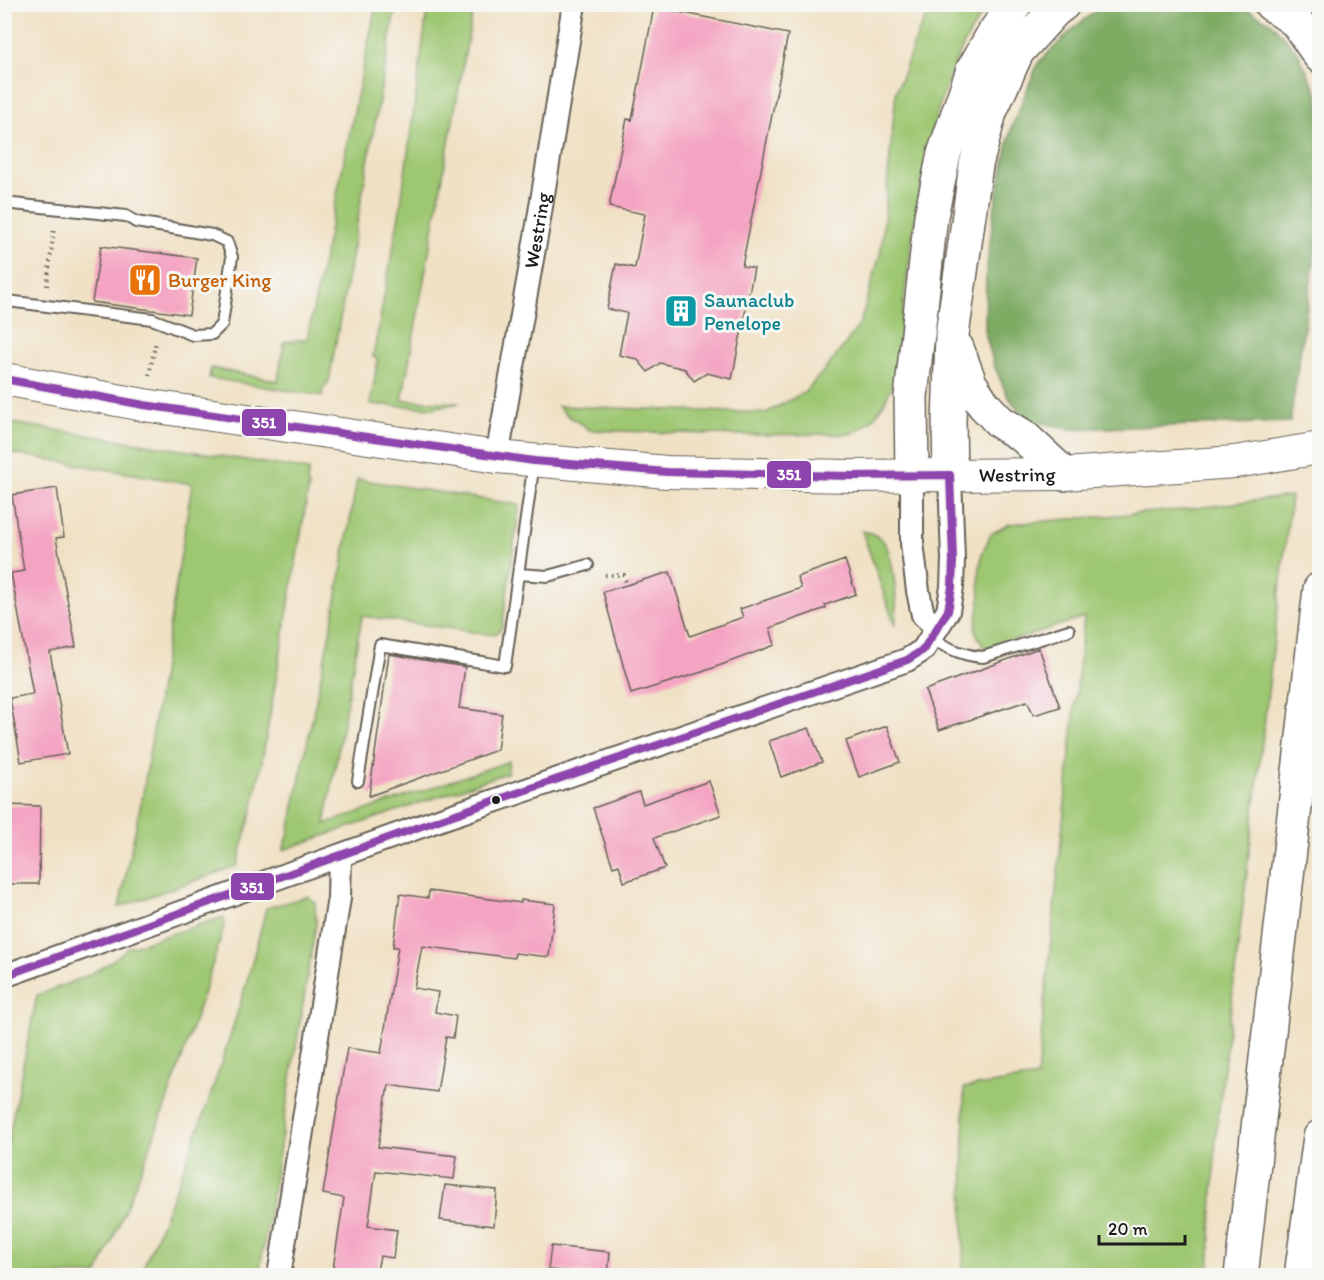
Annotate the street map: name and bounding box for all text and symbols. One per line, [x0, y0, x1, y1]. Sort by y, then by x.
street label: Westring [519, 190, 555, 270]
restaurant icon: Burger King [127, 262, 163, 298]
place label: Burger King [168, 268, 272, 292]
place label: Saunaclub Penelope [704, 288, 794, 335]
building icon: Saunaclub Penelope [663, 293, 699, 329]
line badge: 351 [241, 408, 287, 437]
text: 351 [252, 413, 277, 432]
line badge: 351 [766, 460, 812, 489]
street label: Westring [979, 462, 1056, 487]
text: 351 [777, 465, 802, 484]
unlabelled marker [490, 794, 502, 806]
line badge: 351 [230, 872, 275, 901]
text: 351 [240, 878, 265, 897]
scale bar [1099, 1208, 1184, 1246]
text: 20 m [1108, 1218, 1148, 1240]

